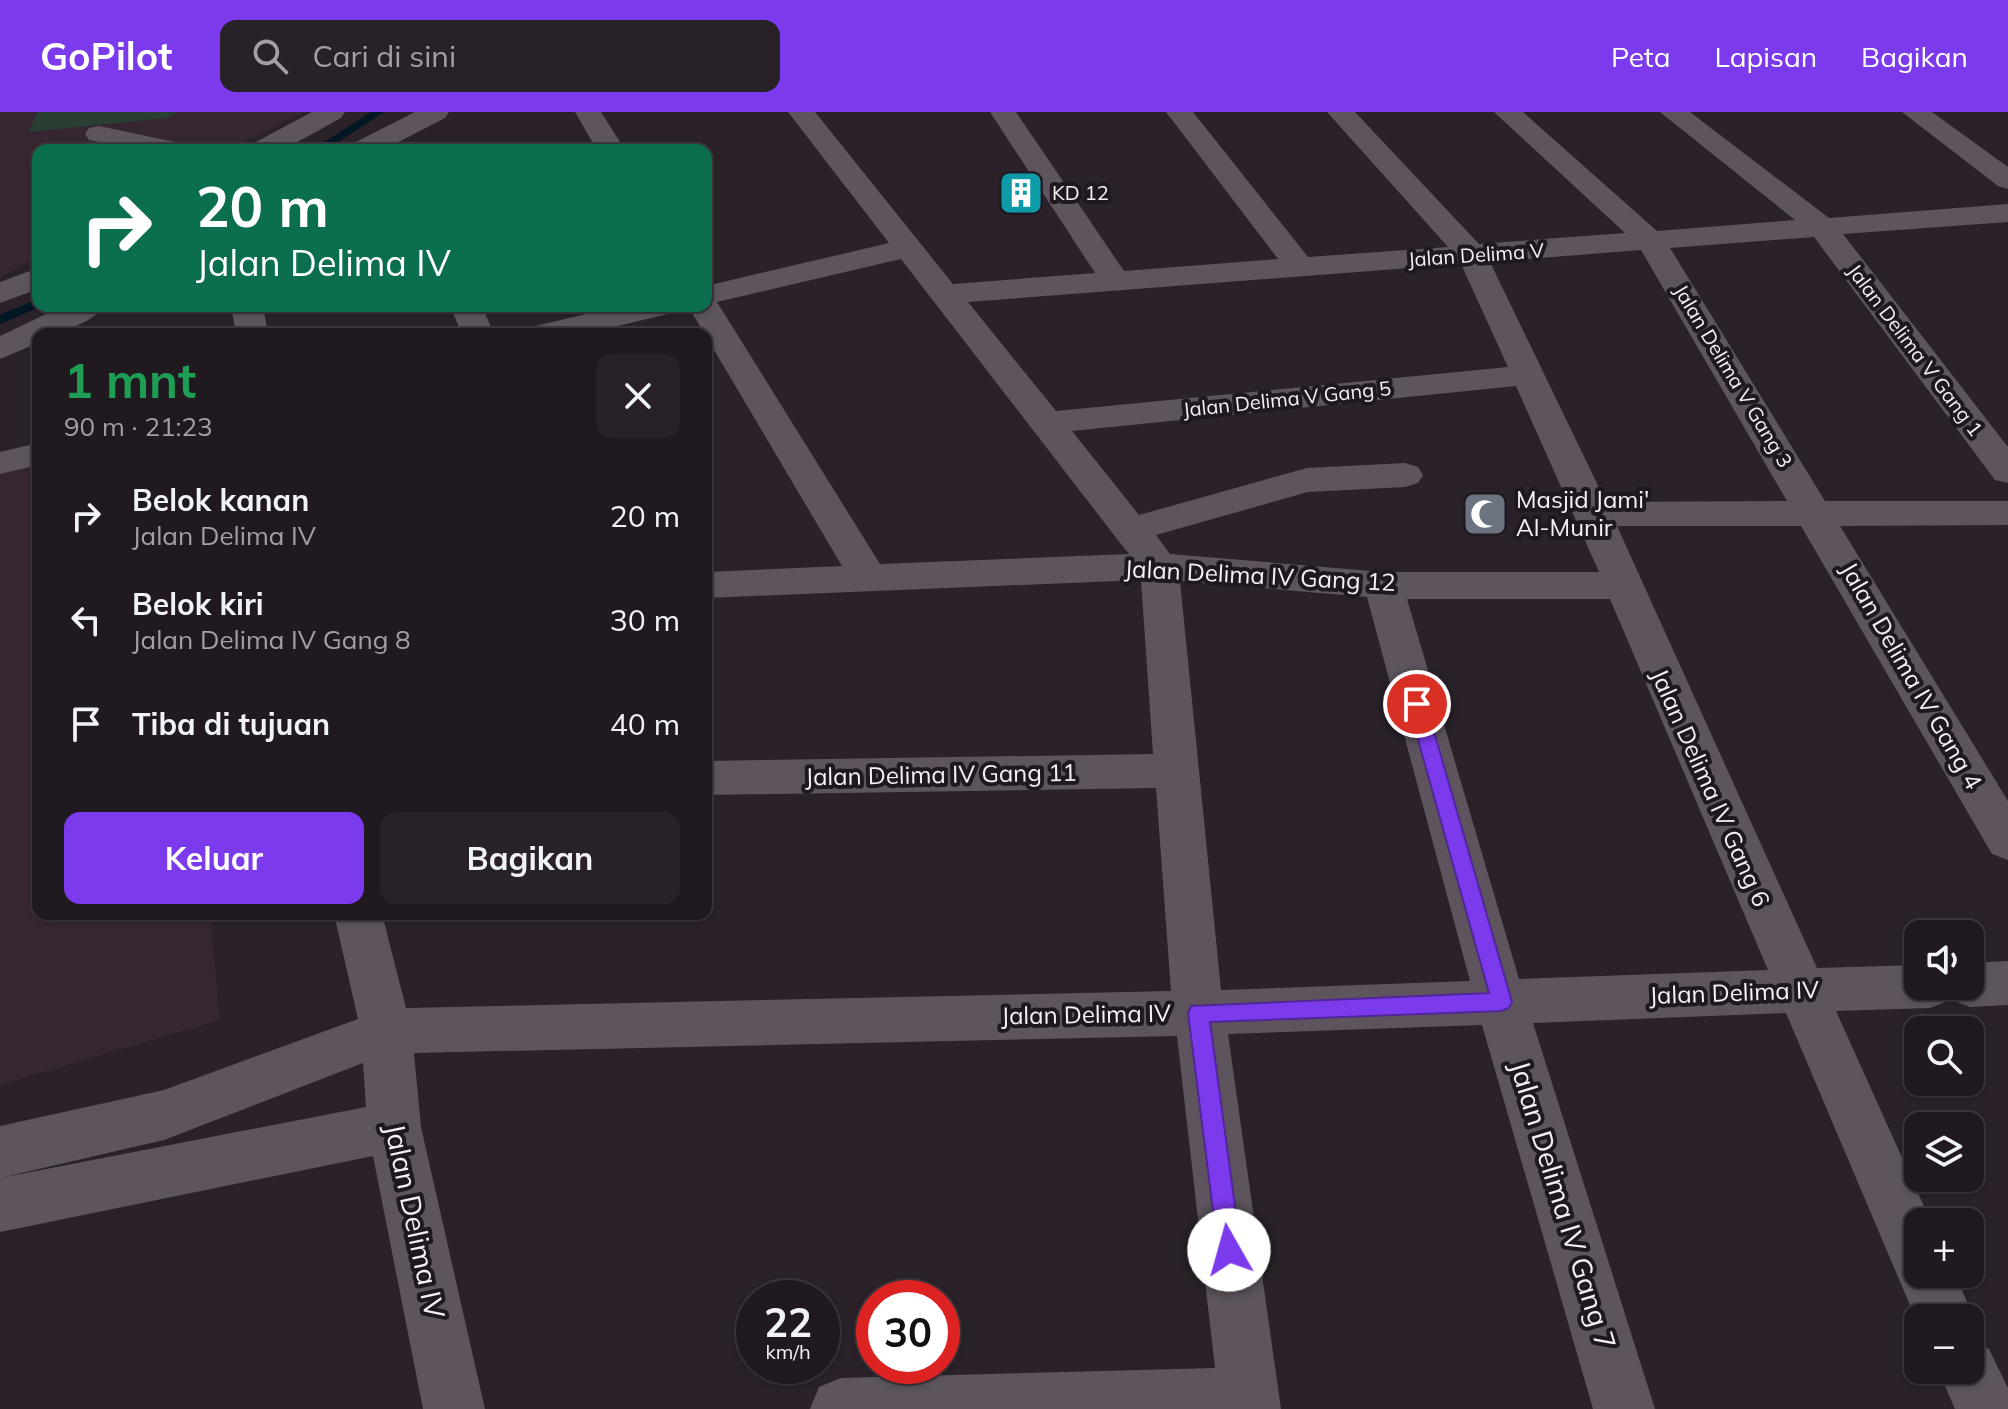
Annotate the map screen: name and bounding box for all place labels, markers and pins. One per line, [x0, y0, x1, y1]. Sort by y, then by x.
building icon: KD 12 [997, 169, 1045, 217]
place label: KD 12 [1052, 180, 1109, 205]
place label: Masjid Jami' Al-Munir [1516, 484, 1649, 542]
mosque icon: Masjid Jami' Al-Munir [1461, 490, 1509, 538]
pin [1383, 670, 1451, 738]

